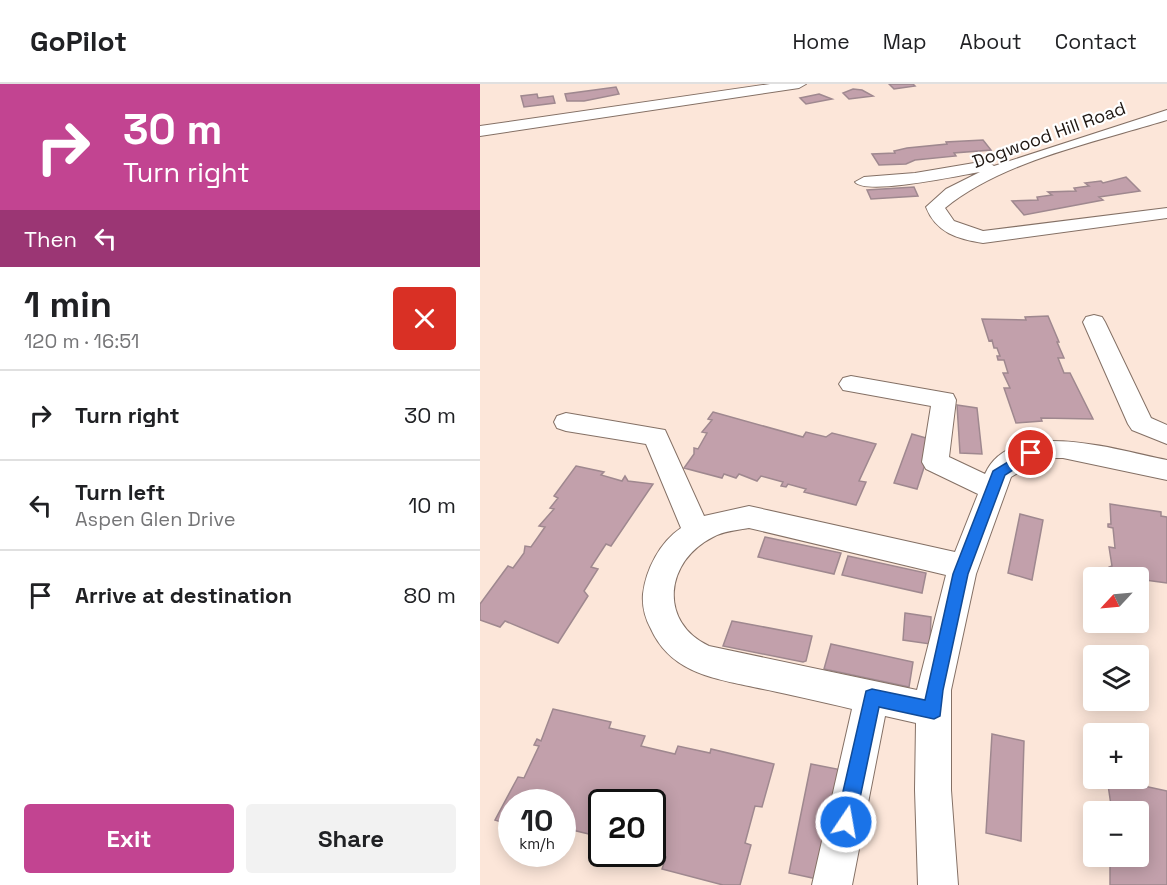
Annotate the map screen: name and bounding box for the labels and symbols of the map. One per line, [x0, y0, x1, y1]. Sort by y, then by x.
street label: Dogwood Hill Road [969, 96, 1128, 173]
pin [1005, 427, 1056, 478]
north arrow [1083, 567, 1149, 633]
speed limit sign: 20 [588, 789, 666, 867]
position arrow [814, 790, 878, 854]

